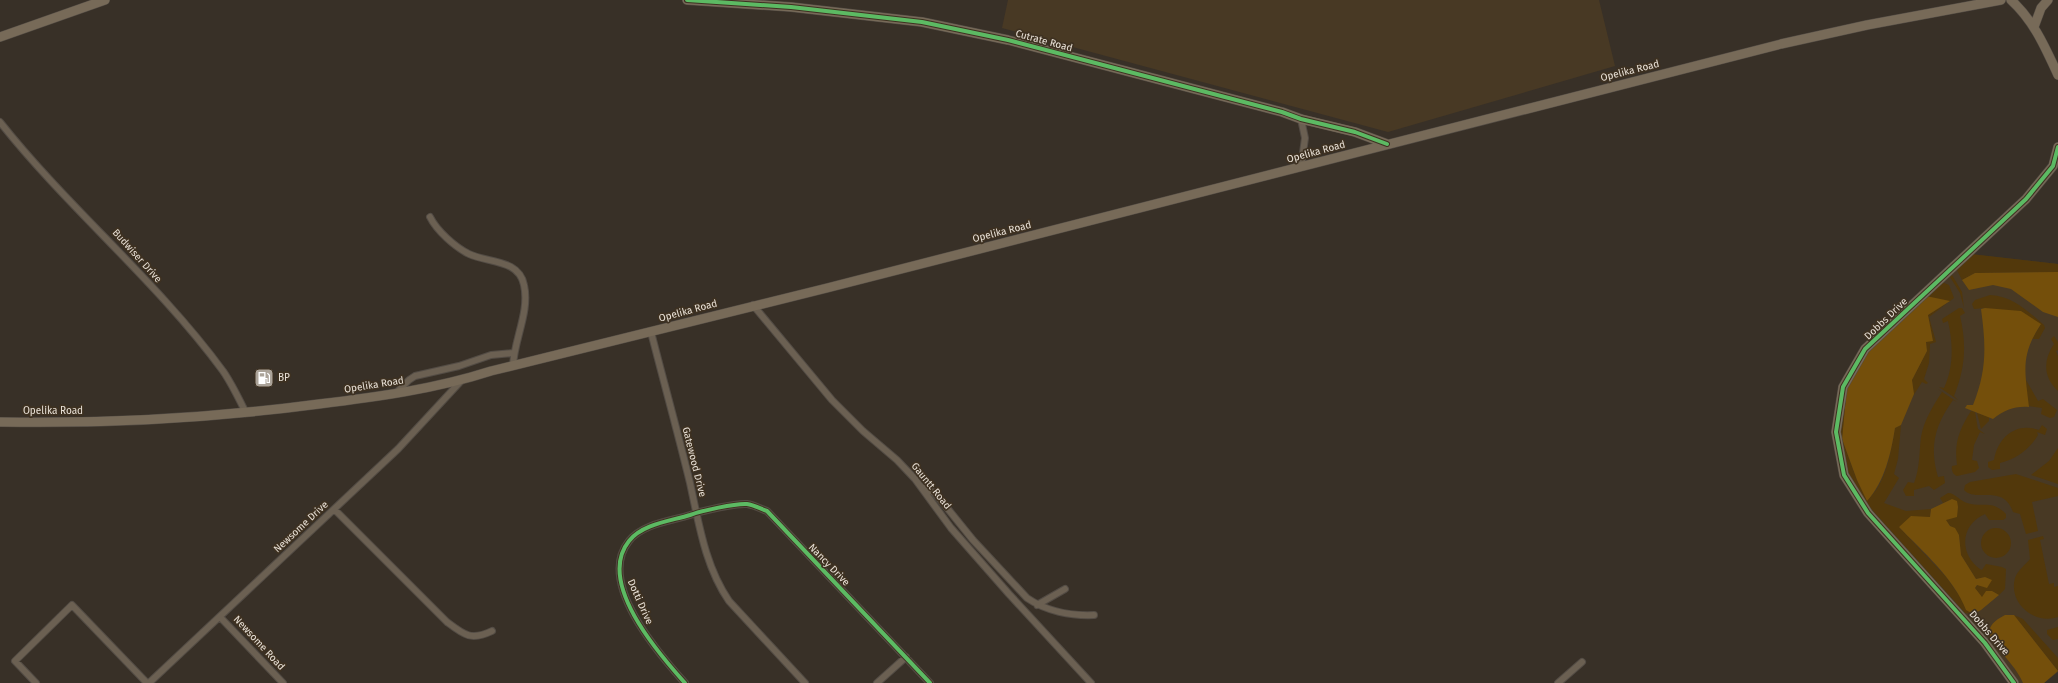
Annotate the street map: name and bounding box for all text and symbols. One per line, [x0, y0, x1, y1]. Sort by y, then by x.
street label: Cutrate Road [1014, 28, 1074, 54]
street label: Opelika Road [1599, 58, 1661, 84]
street label: Opelika Road [1285, 138, 1347, 166]
street label: Opelika Road [971, 219, 1033, 245]
street label: Budwiser Drive [110, 227, 164, 285]
street label: Dobbs Drive [1862, 296, 1910, 342]
street label: Opelika Road [657, 297, 719, 325]
fuel station icon: BP [253, 367, 275, 389]
place label: BP [278, 372, 290, 384]
street label: Opelika Road [343, 374, 405, 396]
street label: Opelika Road [23, 405, 83, 417]
street label: Gatewood Drive [680, 426, 708, 498]
street label: Gauntt Road [909, 460, 953, 512]
street label: Newsome Drive [271, 499, 331, 555]
street label: Nancy Drive [806, 541, 852, 589]
street label: Dotti Drive [625, 577, 655, 627]
street label: Dobbs Drive [1966, 608, 2012, 658]
street label: Newsome Road [231, 613, 287, 673]

